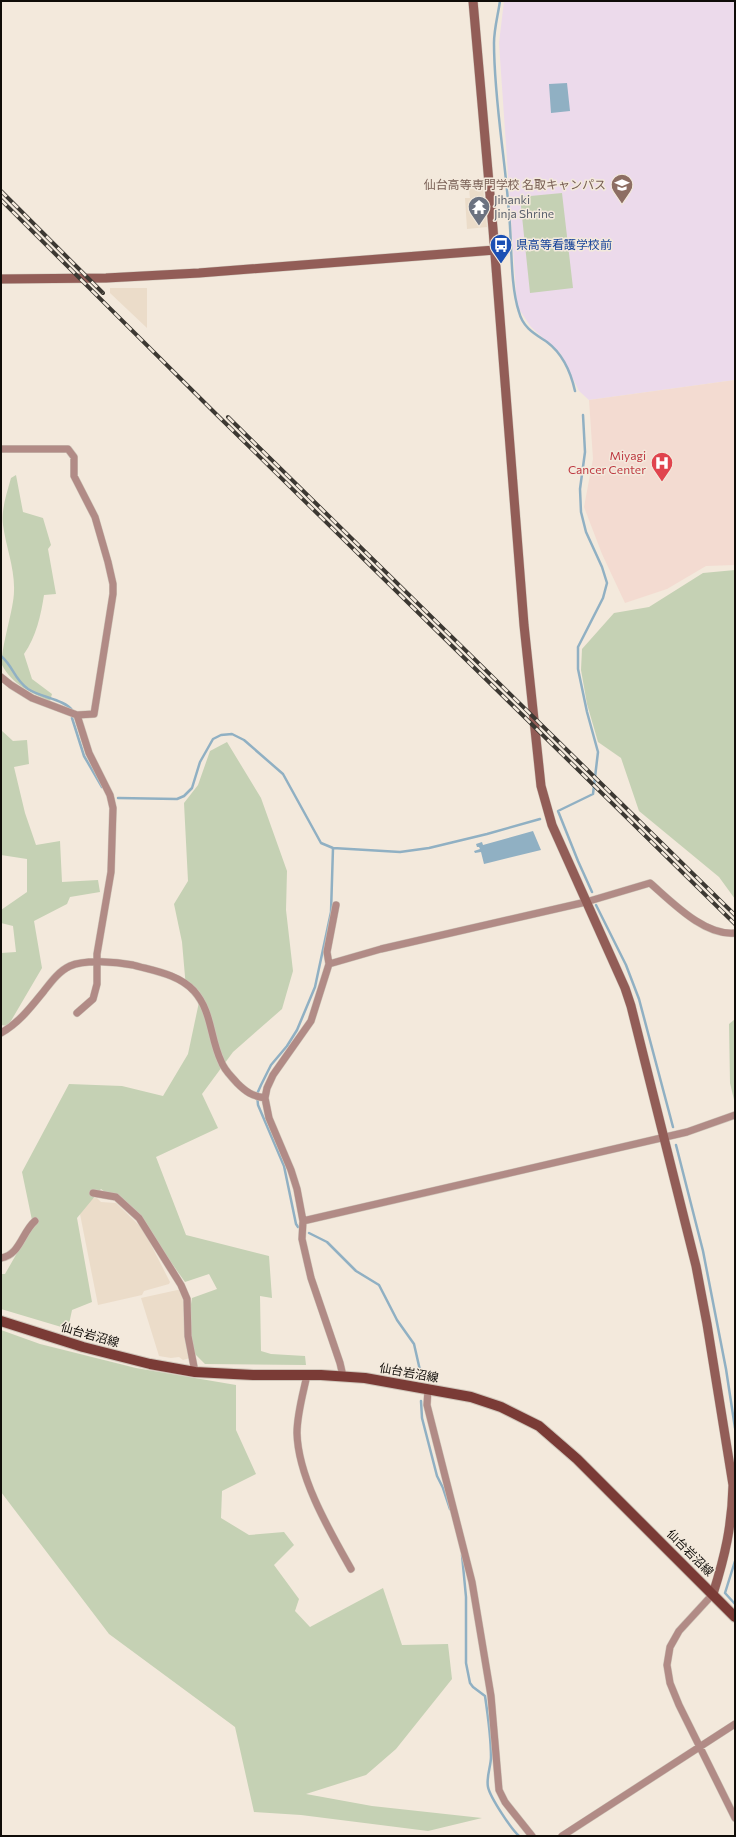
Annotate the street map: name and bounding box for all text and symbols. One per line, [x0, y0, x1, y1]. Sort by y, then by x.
school or university icon: 仙台高等専門学校 名取キャンパス [609, 172, 635, 205]
place label: 仙台高等専門学校 名取キャンパス [424, 177, 606, 191]
place label: Jihanki Jinja Shrine [494, 192, 554, 221]
temple icon: Jihanki Jinja Shrine [466, 194, 492, 227]
bus stop icon: 県高等看護学校前 [488, 232, 514, 265]
place label: 県高等看護学校前 [516, 237, 612, 251]
place label: Miyagi Cancer Center [568, 448, 646, 476]
hospital icon: Miyagi Cancer Center [649, 450, 675, 483]
street label: 仙台岩沼線 [60, 1319, 121, 1349]
street label: 仙台岩沼線 [378, 1360, 440, 1384]
street label: 仙台岩沼線 [665, 1526, 717, 1578]

